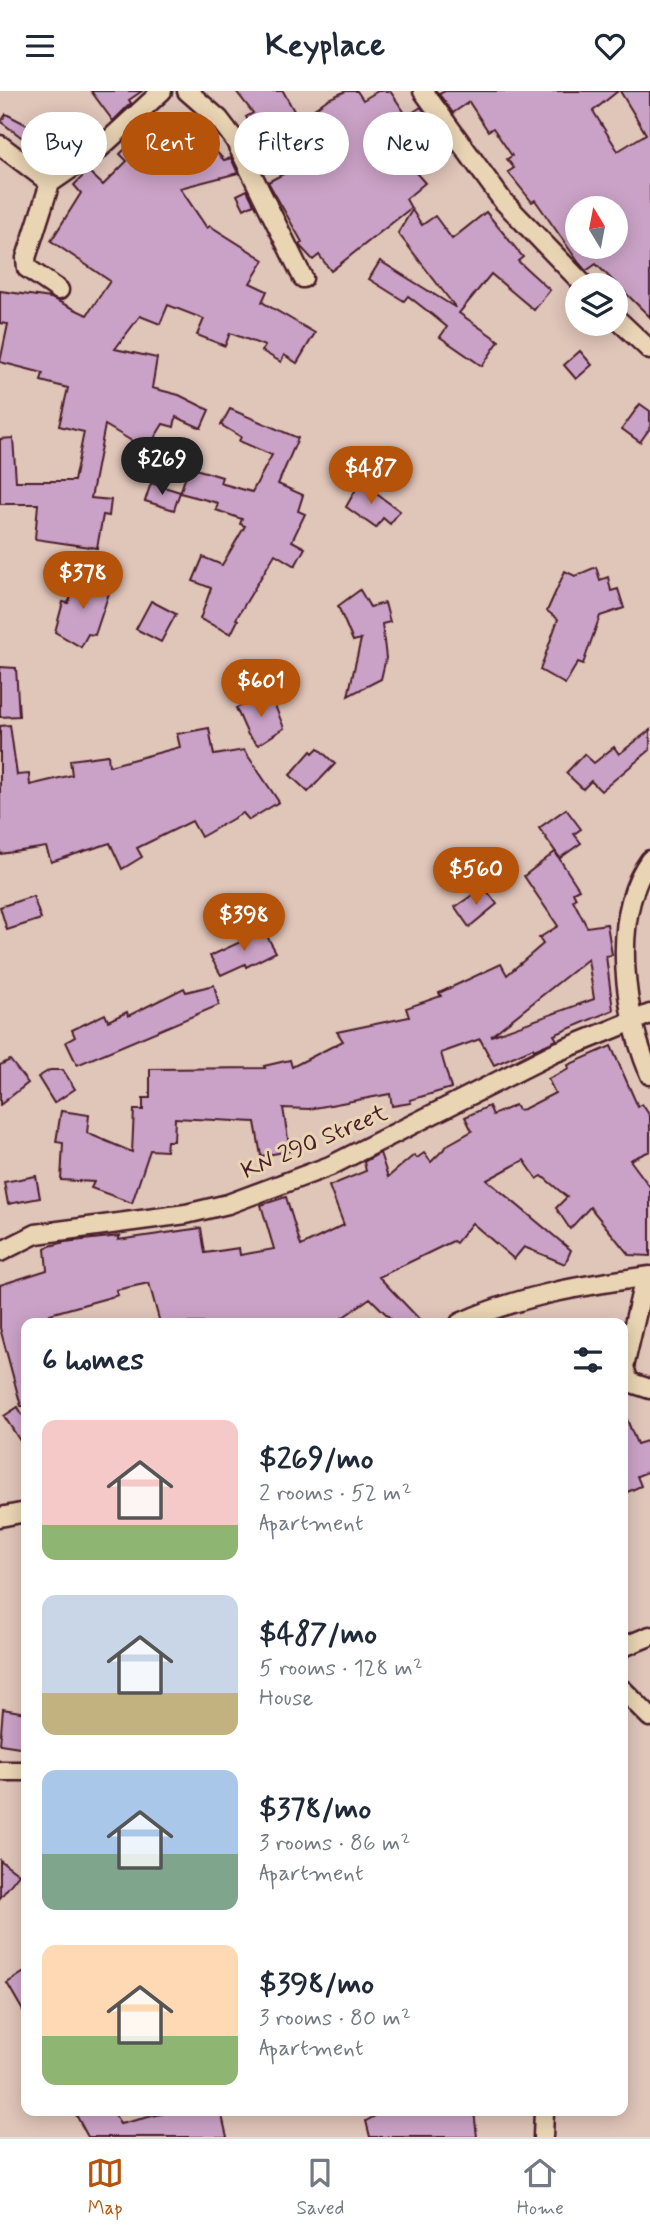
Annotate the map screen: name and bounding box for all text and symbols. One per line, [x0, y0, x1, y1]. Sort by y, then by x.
text: Keyplace [265, 25, 385, 67]
icon: menu [21, 27, 59, 65]
icon: heart [591, 27, 629, 65]
chip: Buy [21, 112, 107, 175]
chip: Rent [121, 112, 220, 175]
chip: Filters [234, 112, 349, 175]
chip: New [363, 112, 453, 175]
north arrow [565, 196, 628, 259]
map controls [565, 196, 628, 336]
button: layers [565, 273, 628, 336]
pin: $269 [121, 437, 203, 497]
text: $269 [137, 445, 187, 475]
pin: $487 [330, 447, 412, 506]
text: $487 [345, 454, 397, 484]
pin: $378 [42, 552, 124, 611]
text: $378 [59, 559, 107, 589]
pin: $601 [220, 659, 302, 719]
text: $601 [237, 667, 285, 697]
pin: $560 [435, 847, 517, 907]
text: $560 [449, 855, 503, 885]
pin: $398 [203, 893, 285, 953]
text: $398 [219, 901, 269, 931]
street label: KN 290 Street [237, 1098, 392, 1187]
text: 6 homes [42, 1341, 144, 1380]
icon: filters [569, 1341, 607, 1379]
text: $269/mo [259, 1440, 374, 1479]
icon: home [98, 1448, 182, 1532]
text: 2 rooms · 52 m² [259, 1479, 412, 1509]
text: Apartment [259, 1509, 364, 1539]
text: $487/mo [259, 1615, 377, 1654]
icon: home [98, 1623, 182, 1707]
text: 5 rooms · 128 m² [259, 1654, 423, 1684]
text: House [259, 1684, 313, 1714]
text: $378/mo [259, 1790, 371, 1829]
icon: home [98, 1798, 182, 1882]
text: 3 rooms · 86 m² [259, 1829, 410, 1859]
text: Apartment [259, 1859, 364, 1889]
text: $398/mo [259, 1965, 374, 2004]
icon: home [98, 1973, 182, 2057]
text: 3 rooms · 80 m² [259, 2004, 411, 2034]
text: Apartment [259, 2034, 364, 2064]
tab: Map [86, 2154, 124, 2221]
tab: Saved [296, 2154, 344, 2221]
tab: Home [517, 2154, 564, 2221]

